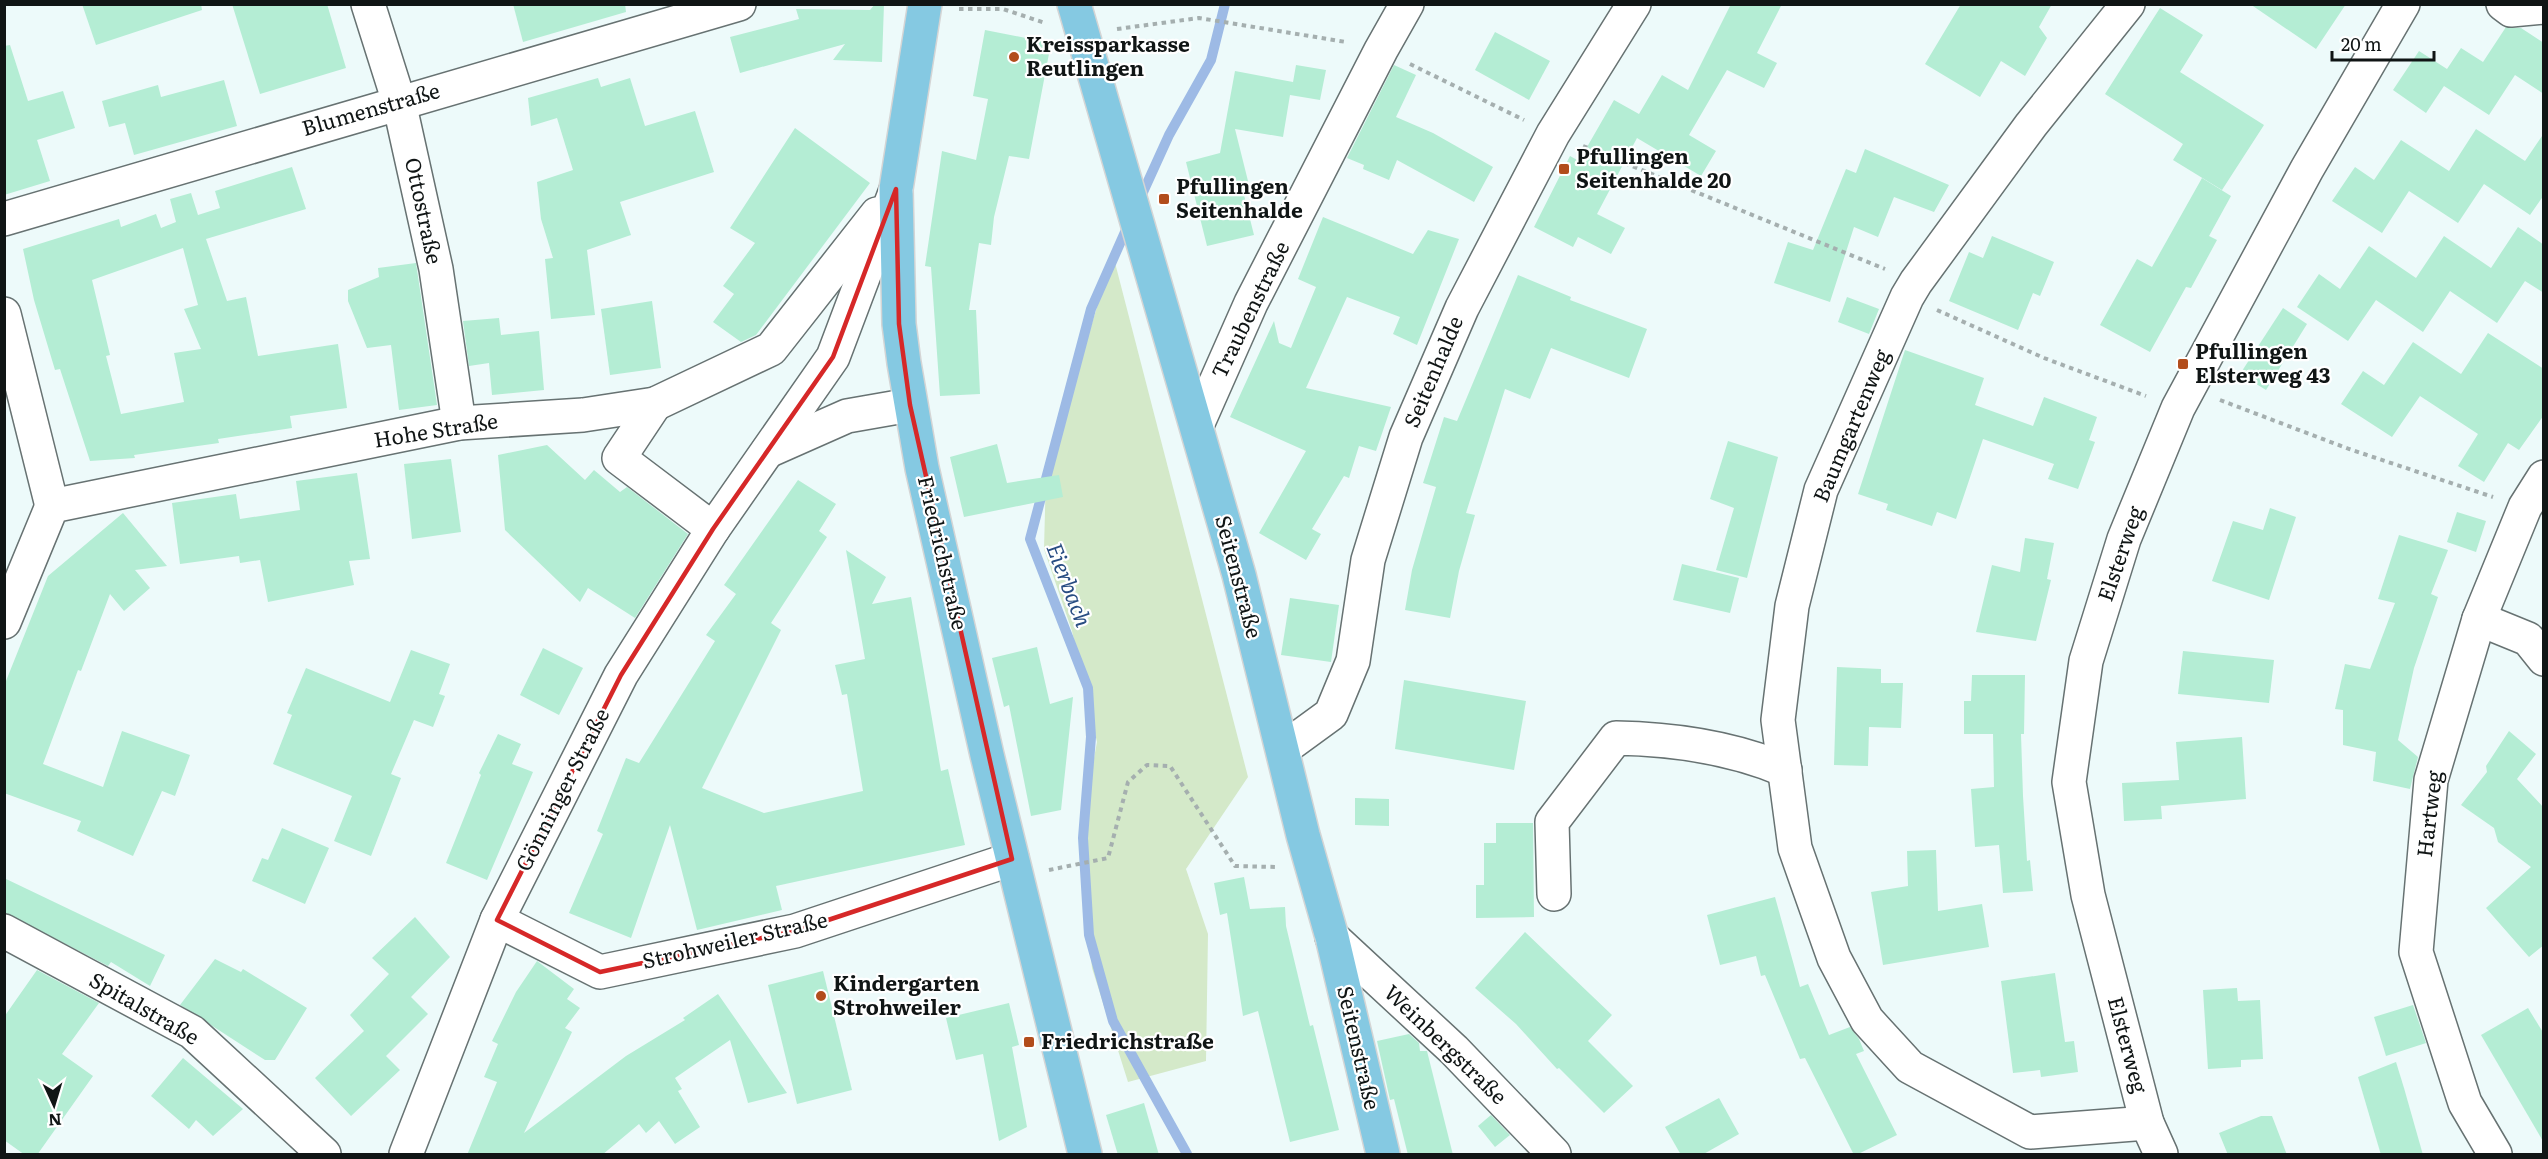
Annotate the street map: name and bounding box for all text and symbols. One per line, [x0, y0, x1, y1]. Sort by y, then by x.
scale bar [2332, 24, 2434, 62]
place label: Kreissparkasse Reutlingen [1026, 27, 1190, 82]
text: 20 m [2341, 30, 2382, 57]
marker: Kreissparkasse Reutlingen [1007, 50, 1021, 64]
street label: Blumenstraße [298, 73, 443, 142]
place label: Pfullingen Seitenhalde 20 [1576, 139, 1731, 194]
street label: Ottostraße [399, 154, 452, 267]
marker: Pfullingen Seitenhalde 20 [1557, 162, 1571, 176]
place label: Pfullingen Seitenhalde [1176, 169, 1303, 224]
marker: Pfullingen Seitenhalde [1157, 192, 1171, 206]
street label: Traubenstraße [1202, 235, 1295, 383]
street label: Seitenhalde [1394, 310, 1469, 432]
place label: Pfullingen Elsterweg 43 [2195, 334, 2331, 389]
street label: Baumgartenweg [1803, 343, 1896, 506]
marker: Pfullingen Elsterweg 43 [2176, 357, 2190, 371]
street label: Hohe Straße [371, 403, 500, 454]
street label: Friedrichstraße [912, 472, 977, 633]
street label: Elsterweg [2088, 501, 2149, 605]
street label: Seitenstraße [1209, 511, 1272, 641]
water label: Eierbach [1039, 538, 1101, 631]
street label: Gönninger Straße [506, 702, 615, 876]
street label: Hartweg [2407, 768, 2448, 859]
street label: Strohweiler Straße [639, 902, 830, 975]
street label: Spitalstraße [85, 963, 206, 1051]
place label: Kindergarten Strohweiler [833, 966, 980, 1021]
street label: Weinbergstraße [1378, 976, 1515, 1110]
street label: Seitenstraße [1331, 982, 1390, 1113]
marker: Kindergarten Strohweiler [814, 989, 828, 1003]
street label: Elsterweg [2102, 993, 2157, 1096]
place label: Friedrichstraße [1041, 1024, 1214, 1055]
marker: Friedrichstraße [1022, 1035, 1036, 1049]
north arrow [24, 1075, 84, 1135]
text: N [48, 1109, 63, 1133]

